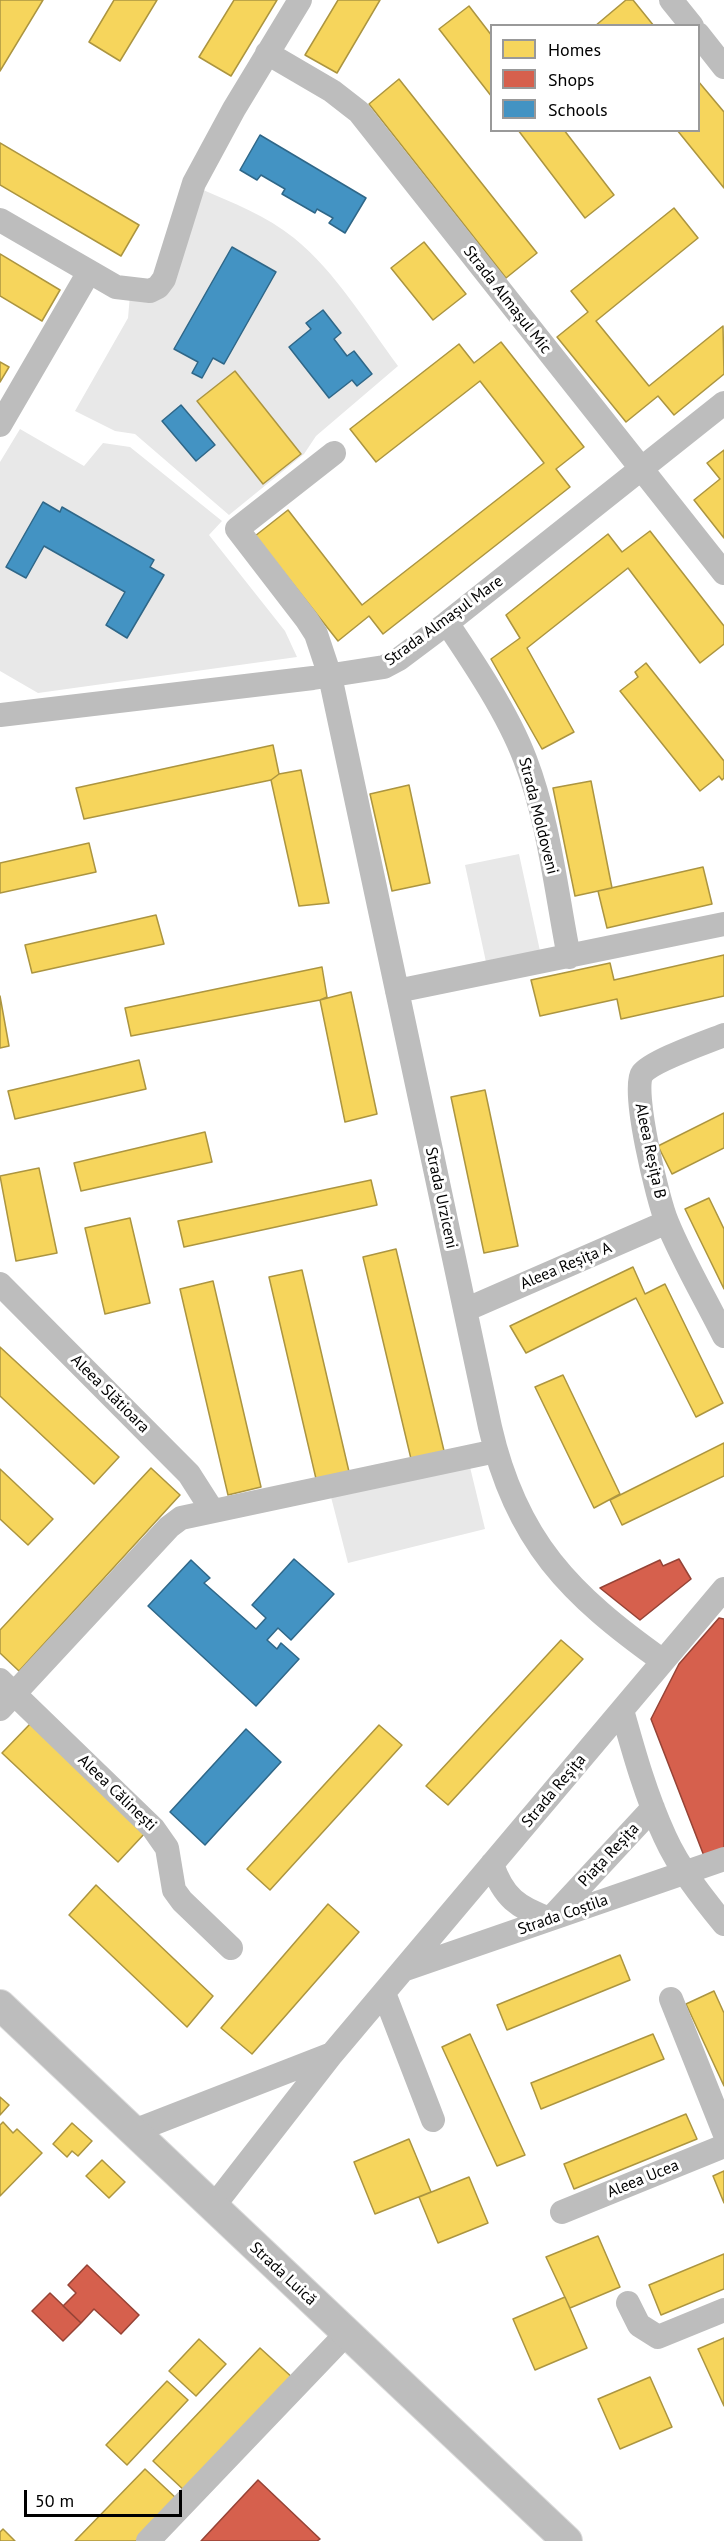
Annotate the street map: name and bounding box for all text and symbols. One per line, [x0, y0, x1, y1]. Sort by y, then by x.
legend [490, 24, 700, 132]
text: Homes [548, 38, 601, 61]
text: Shops [548, 68, 594, 91]
text: Schools [548, 98, 608, 121]
street label: Strada Almașul Mic [459, 242, 555, 358]
street label: Strada Almașul Mare [381, 572, 507, 670]
street label: Strada Moldoveni [514, 756, 562, 876]
street label: Aleea Reșița B [631, 1101, 669, 1201]
street label: Strada Urziceni [421, 1145, 461, 1251]
street label: Aleea Reșița A [518, 1238, 614, 1294]
street label: Aleea Slătioara [67, 1351, 153, 1437]
street label: Aleea Călinești [74, 1751, 160, 1835]
street label: Strada Reșița [518, 1751, 590, 1831]
street label: Piața Reșița [575, 1819, 643, 1891]
street label: Strada Coștila [515, 1891, 611, 1939]
street label: Aleea Ucea [604, 2156, 682, 2202]
street label: Strada Luică [246, 2238, 320, 2310]
scale bar [27, 2478, 184, 2516]
text: 50 m [35, 2489, 74, 2512]

